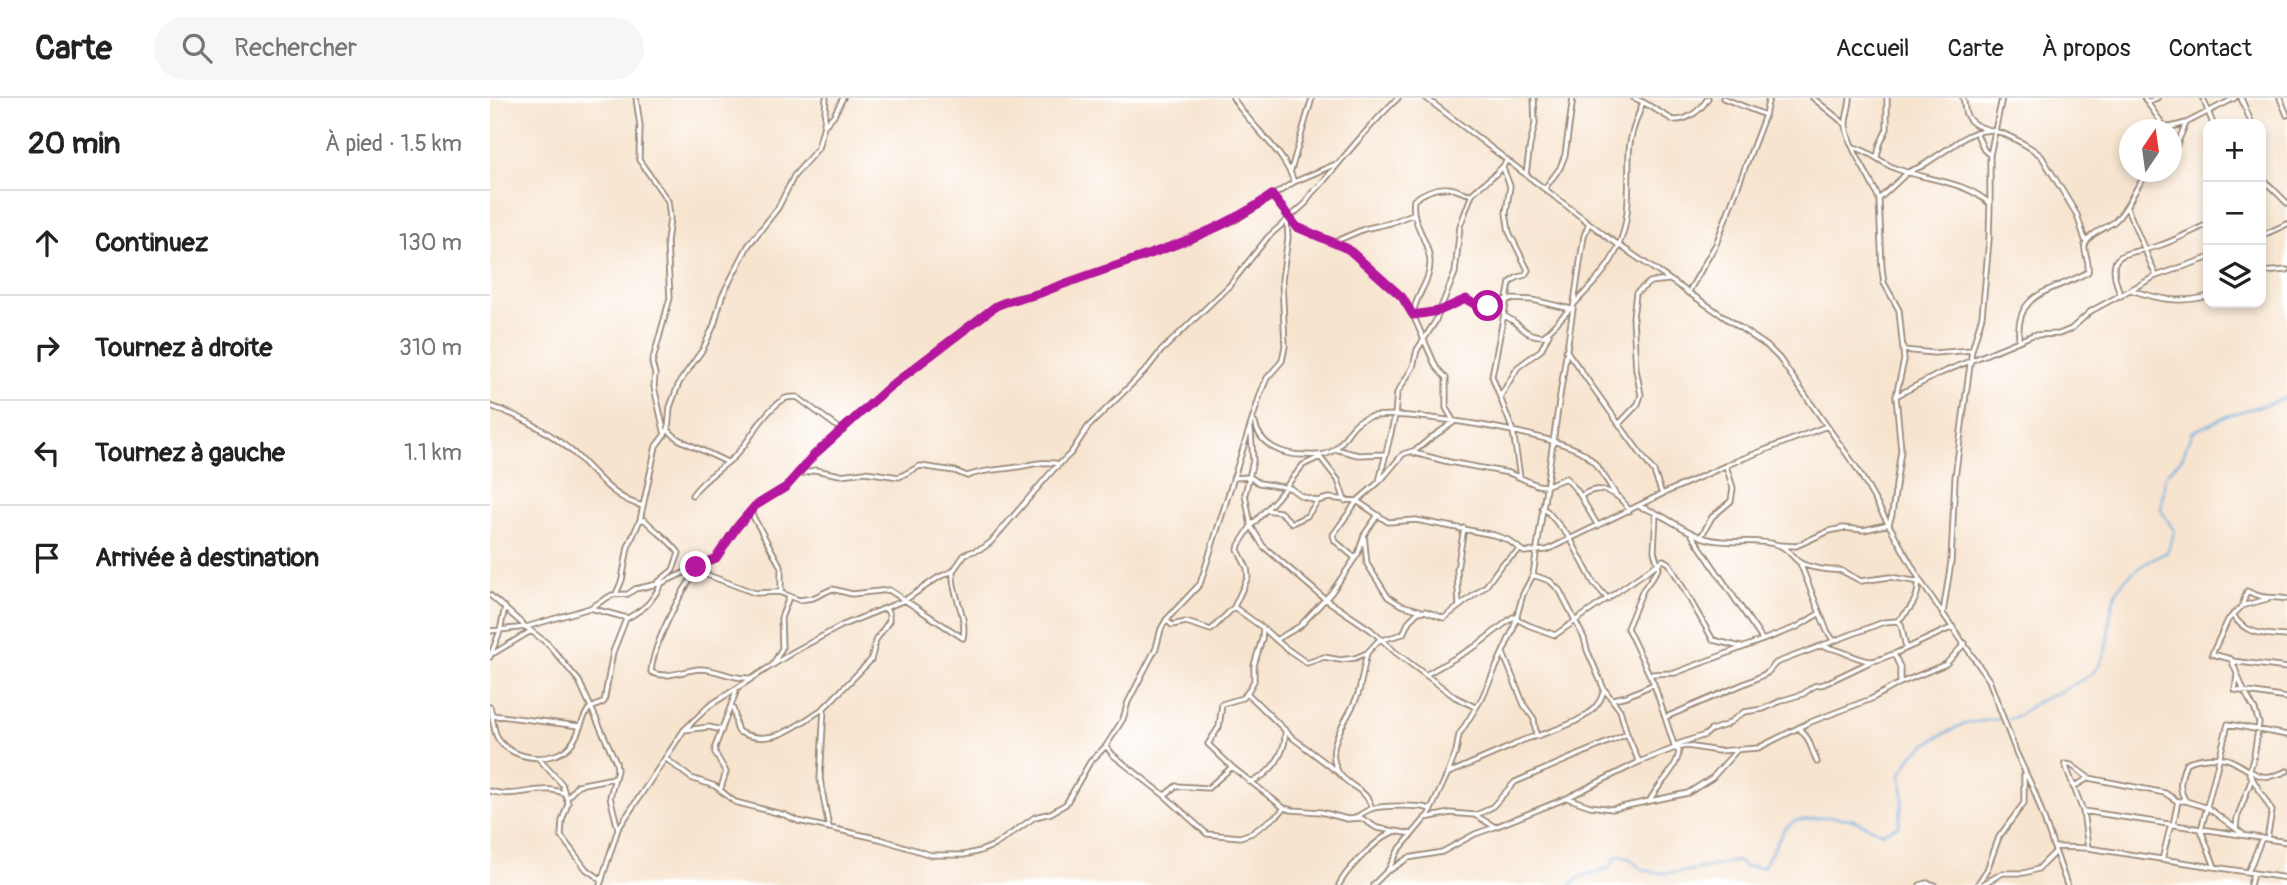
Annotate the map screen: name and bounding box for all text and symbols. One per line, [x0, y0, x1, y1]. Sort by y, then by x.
search box [154, 17, 644, 80]
text: Carte [35, 28, 112, 69]
icon: search [178, 29, 216, 67]
text: Rechercher [234, 32, 357, 64]
text: Accueil [1836, 34, 1910, 63]
text: Carte [1948, 34, 2004, 63]
text: À propos [2042, 34, 2131, 63]
text: Contact [2169, 34, 2252, 63]
north arrow [2119, 119, 2182, 182]
map controls [2203, 119, 2266, 308]
button: + [2203, 119, 2266, 182]
text: 20 min [28, 125, 120, 162]
text: À pied · 1.5 km [325, 129, 462, 158]
button: − [2203, 182, 2266, 245]
icon: ahead [28, 224, 66, 262]
text: Continuez [95, 227, 208, 259]
text: 130 m [399, 228, 462, 257]
button: layers [2203, 245, 2266, 308]
route start [1472, 290, 1503, 321]
icon: right [28, 329, 66, 367]
text: Tournez à droite [95, 332, 272, 364]
text: 310 m [399, 333, 462, 362]
icon: left [28, 434, 66, 472]
text: Tournez à gauche [95, 437, 285, 469]
text: 1.1 km [404, 438, 462, 467]
icon: arrive [28, 539, 66, 577]
text: Arrivée à destination [95, 542, 319, 574]
route end [680, 551, 711, 582]

